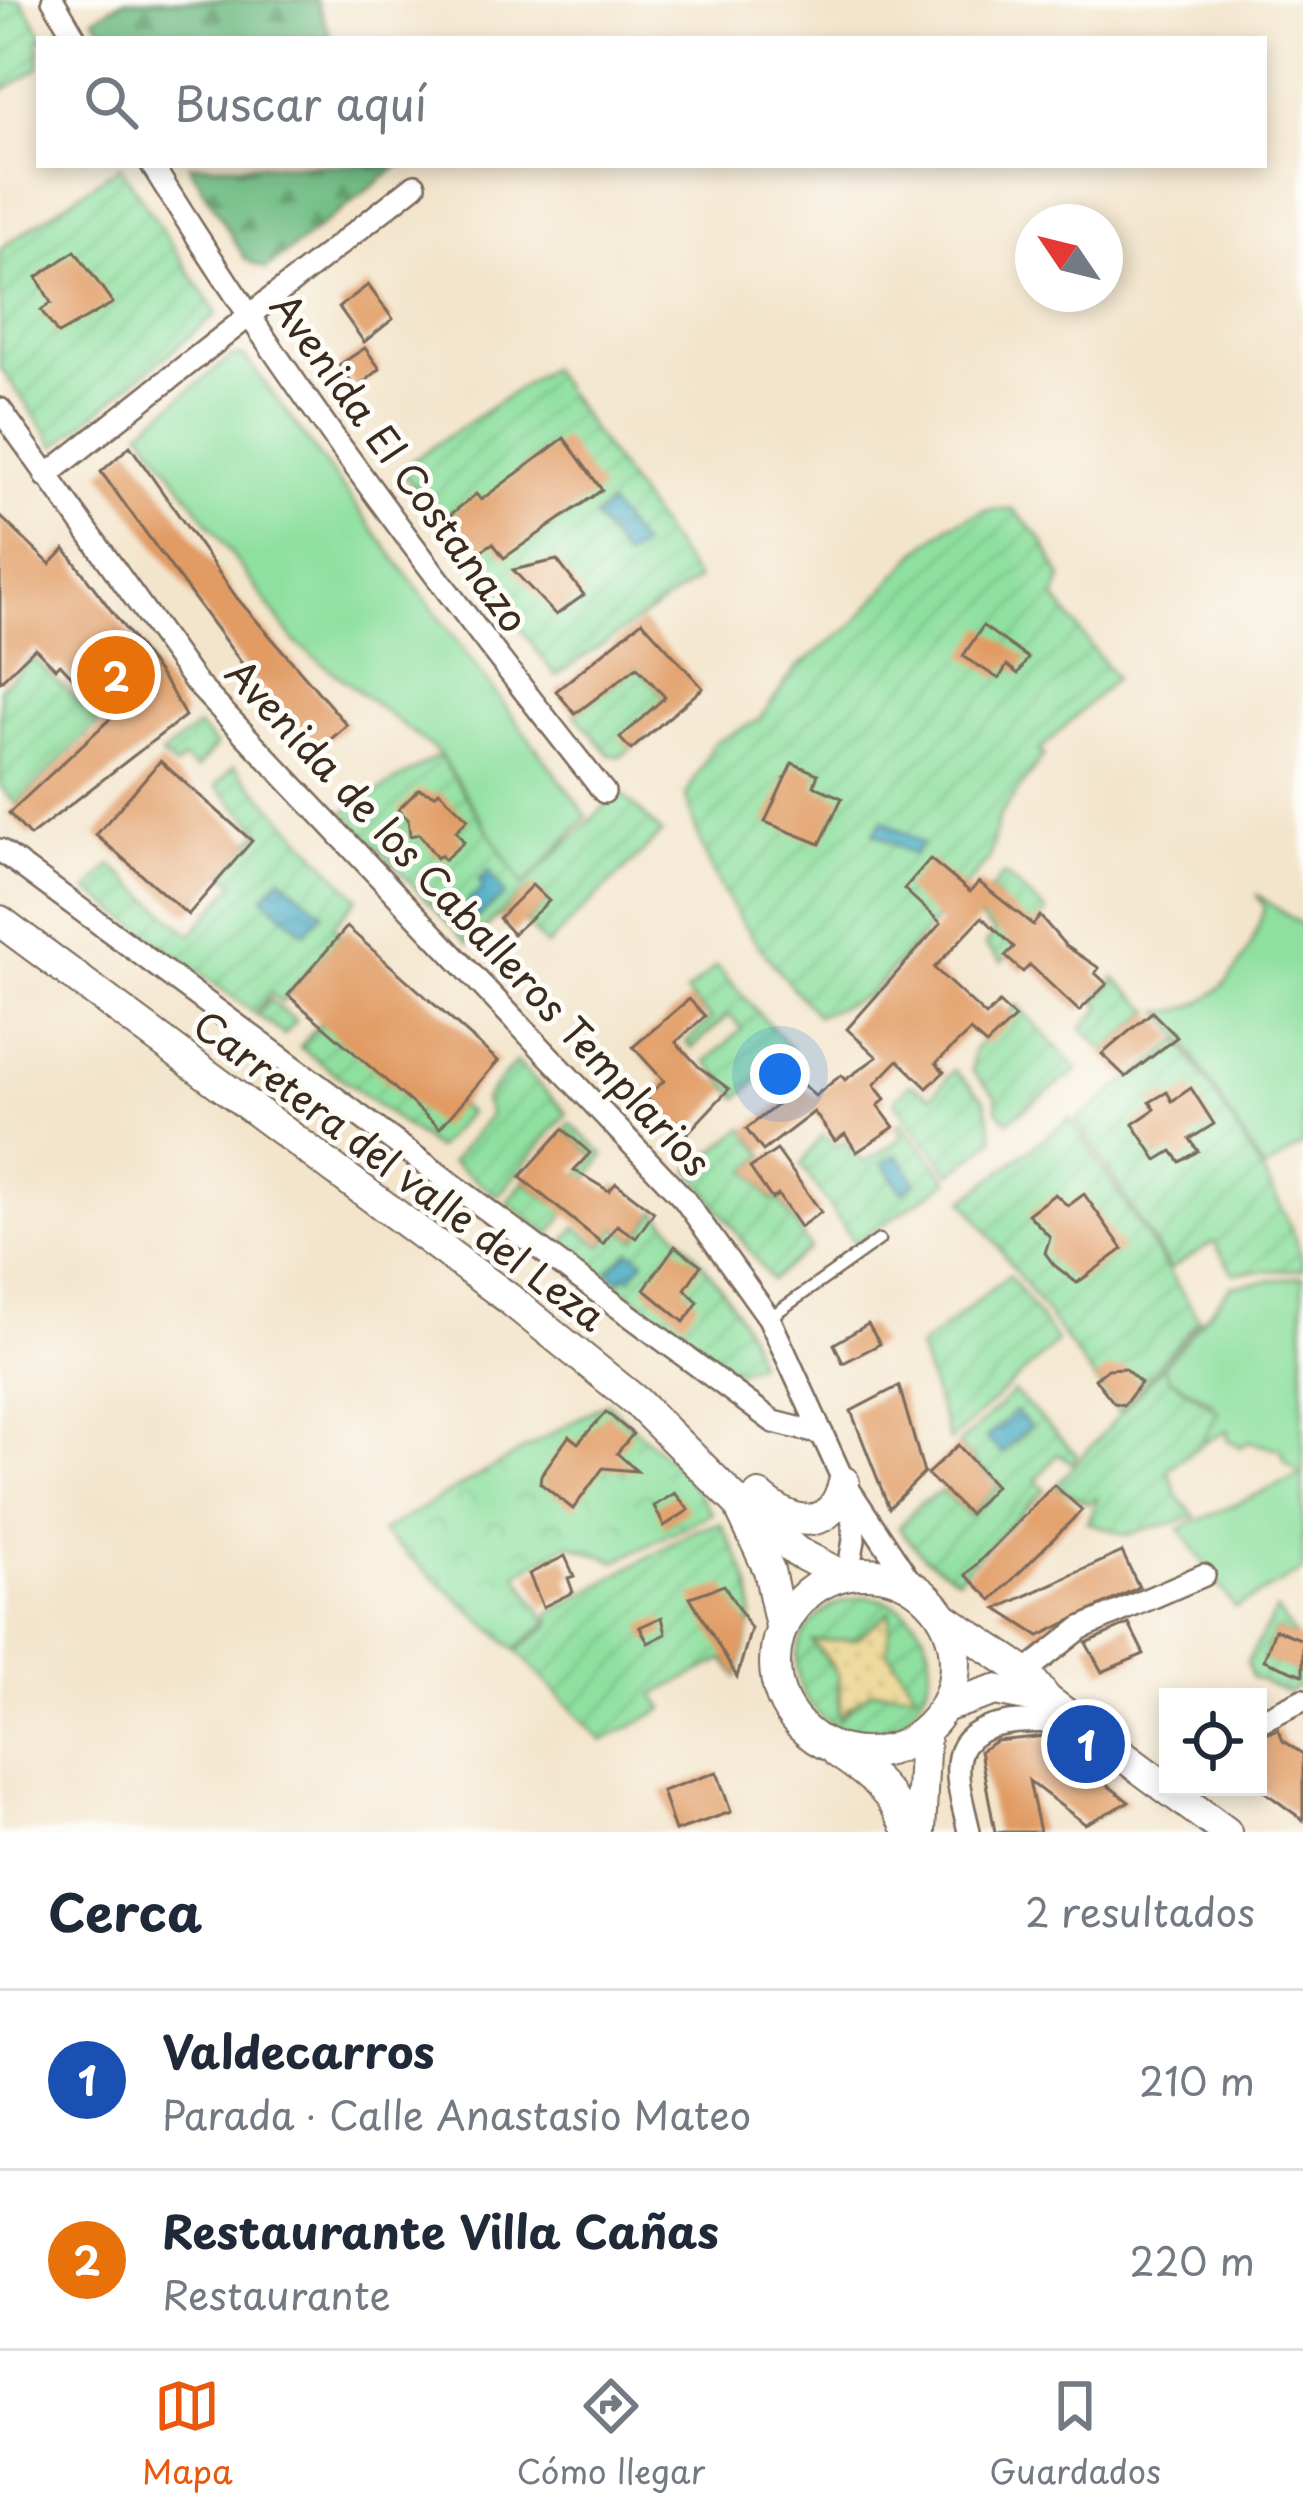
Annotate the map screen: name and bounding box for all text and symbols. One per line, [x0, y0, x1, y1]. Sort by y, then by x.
search box [36, 36, 1267, 168]
text: Buscar aquí [174, 68, 427, 136]
icon: search [78, 69, 144, 135]
north arrow [1015, 204, 1123, 312]
street label: Avenida El Costanazo [257, 279, 545, 644]
pin: 2 [77, 630, 155, 720]
street label: Avenida de los Caballeros Templarios [213, 644, 726, 1188]
street label: Carretera del valle del Leza [182, 994, 620, 1344]
your location [750, 1044, 810, 1104]
map controls [1159, 1688, 1267, 1796]
button: locate [1159, 1688, 1267, 1796]
pin: 1 [1047, 1699, 1125, 1789]
text: Cerca [48, 1872, 202, 1949]
text: 2 resultados [1025, 1881, 1255, 1940]
text: Valdecarros [162, 2016, 435, 2084]
text: 1 [78, 2050, 96, 2109]
text: 210 m [1139, 2050, 1255, 2109]
text: Parada · Calle Anastasio Mateo [162, 2084, 751, 2143]
text: Restaurante Villa Cañas [162, 2196, 719, 2264]
text: 2 [73, 2230, 101, 2289]
text: 220 m [1130, 2230, 1255, 2289]
text: Restaurante [162, 2264, 391, 2323]
tab: Mapa [142, 2373, 233, 2495]
tab: Cómo llegar [517, 2373, 705, 2495]
tab: Guardados [989, 2373, 1161, 2495]

